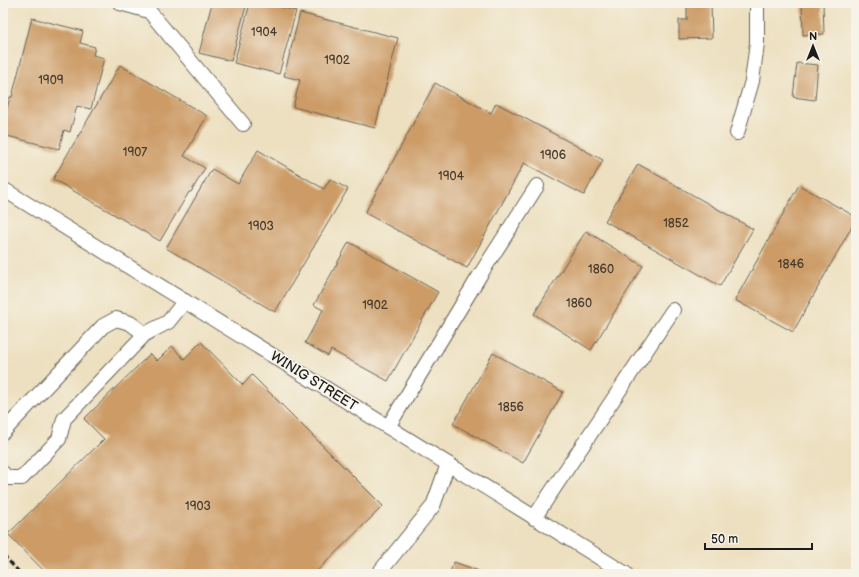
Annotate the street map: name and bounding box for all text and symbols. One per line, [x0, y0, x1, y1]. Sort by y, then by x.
house number: 1904 [251, 25, 278, 40]
north arrow [793, 26, 833, 66]
text: N [809, 30, 817, 43]
house number: 1902 [324, 53, 350, 68]
house number: 1909 [38, 73, 64, 88]
house number: 1907 [123, 145, 147, 160]
house number: 1906 [540, 148, 566, 163]
house number: 1904 [438, 169, 465, 184]
house number: 1852 [663, 216, 689, 231]
house number: 1903 [248, 219, 274, 234]
house number: 1846 [778, 257, 804, 272]
house number: 1860 [588, 262, 614, 277]
house number: 1860 [566, 296, 592, 311]
house number: 1902 [362, 298, 388, 313]
street label: WINIG STREET [267, 347, 361, 415]
house number: 1856 [498, 400, 524, 415]
house number: 1903 [185, 499, 211, 514]
scale bar [705, 525, 812, 551]
text: 50 m [711, 532, 738, 547]

